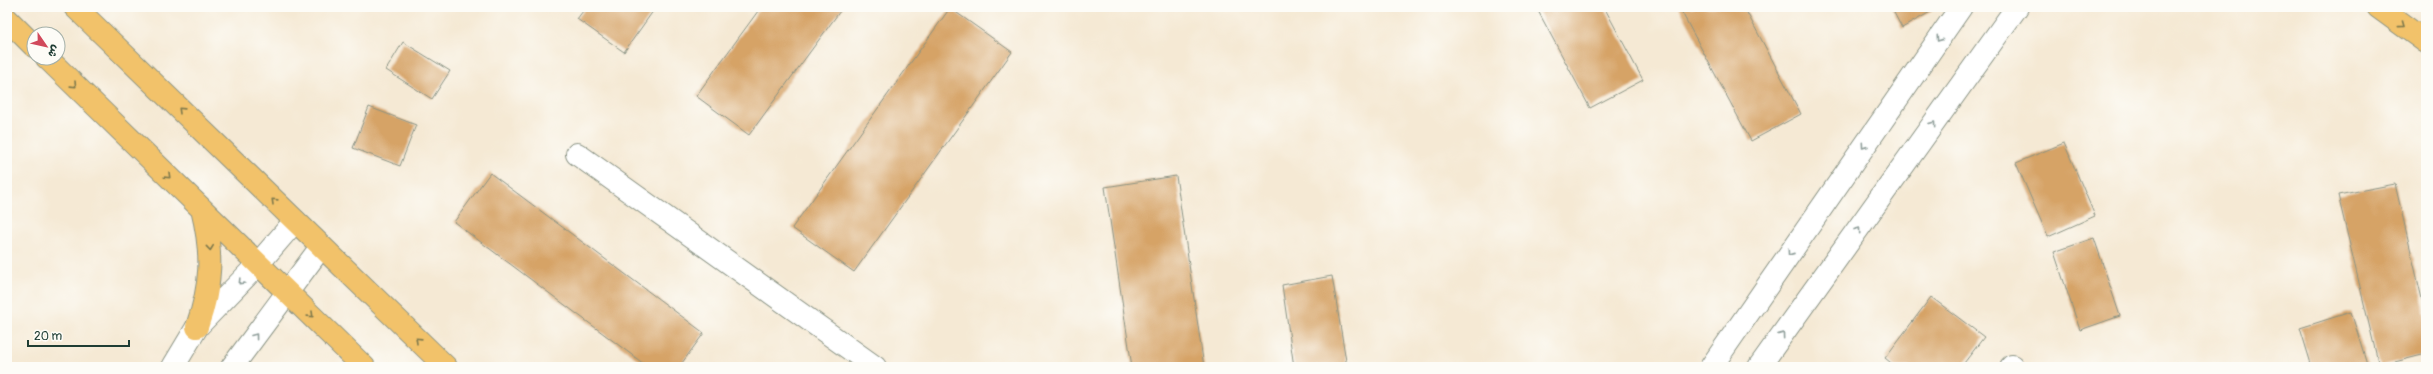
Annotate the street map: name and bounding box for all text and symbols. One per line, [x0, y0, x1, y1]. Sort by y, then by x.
one-way arrow [2397, 20, 2404, 27]
north arrow [26, 26, 66, 66]
one-way arrow [1936, 35, 1944, 42]
text: ش [45, 43, 63, 60]
one-way arrow [70, 80, 77, 87]
one-way arrow [178, 107, 186, 115]
one-way arrow [1928, 121, 1936, 128]
one-way arrow [1861, 142, 1869, 149]
one-way arrow [163, 171, 171, 179]
one-way arrow [271, 198, 279, 206]
one-way arrow [1853, 227, 1860, 234]
one-way arrow [205, 245, 214, 251]
one-way arrow [1788, 248, 1795, 255]
one-way arrow [239, 277, 246, 284]
one-way arrow [306, 310, 314, 318]
scale bar [28, 322, 129, 348]
text: 20 m [34, 329, 63, 344]
one-way arrow [250, 333, 257, 340]
one-way arrow [1777, 333, 1784, 340]
one-way arrow [415, 337, 423, 345]

